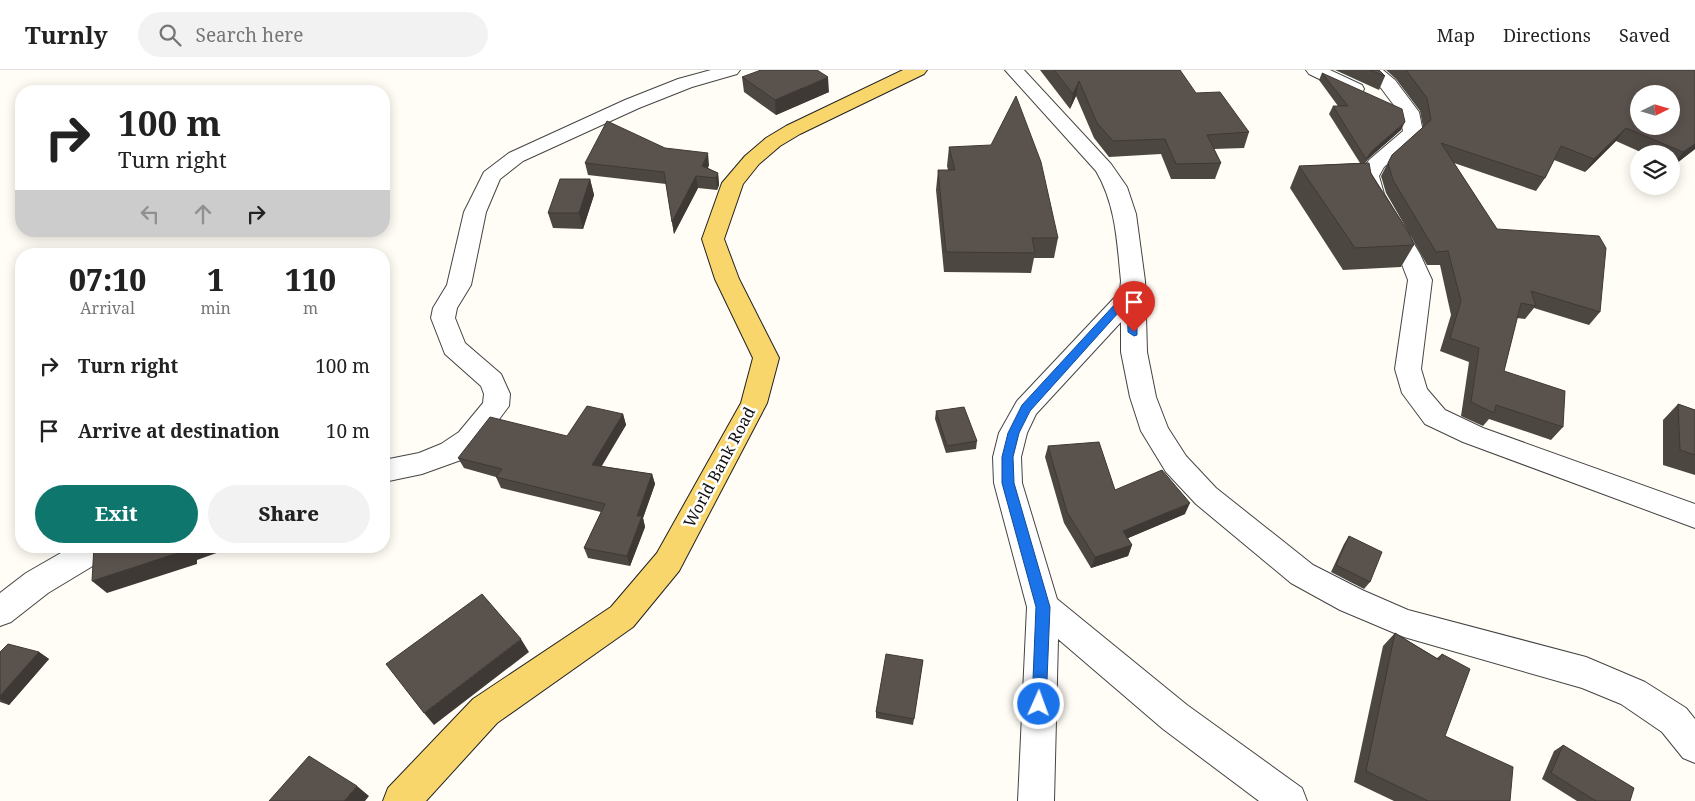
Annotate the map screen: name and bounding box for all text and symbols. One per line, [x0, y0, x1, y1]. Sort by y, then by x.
search box [138, 12, 488, 57]
text: Turnly [25, 18, 108, 51]
icon: search [156, 21, 184, 49]
text: Search here [196, 22, 303, 48]
text: Map [1437, 23, 1475, 47]
text: Directions [1503, 23, 1591, 47]
text: Saved [1619, 23, 1670, 47]
north arrow [1630, 85, 1680, 135]
map controls [1630, 85, 1680, 195]
text: 100 m [118, 99, 221, 146]
icon: right [35, 105, 100, 170]
text: Turn right [118, 144, 227, 174]
button: layers [1630, 145, 1680, 195]
icon: left [136, 200, 164, 228]
icon: ahead [189, 200, 217, 228]
icon: right [242, 200, 270, 228]
text: 07:10 [69, 259, 146, 300]
text: 1 [207, 259, 224, 300]
text: 110 [285, 259, 336, 300]
pin [1113, 281, 1155, 332]
icon: arrive [1120, 288, 1148, 316]
text: Arrival [80, 297, 135, 319]
text: min [200, 297, 231, 319]
text: m [303, 297, 318, 319]
icon: right [35, 352, 63, 380]
text: Turn right [78, 353, 178, 379]
text: 100 m [315, 353, 370, 379]
street label: World Bank Road [678, 403, 760, 531]
icon: arrive [35, 417, 63, 445]
text: Arrive at destination [78, 418, 280, 444]
text: 10 m [326, 418, 370, 444]
button: Exit [35, 485, 198, 543]
button: Share [208, 485, 370, 543]
position arrow [1012, 677, 1064, 729]

